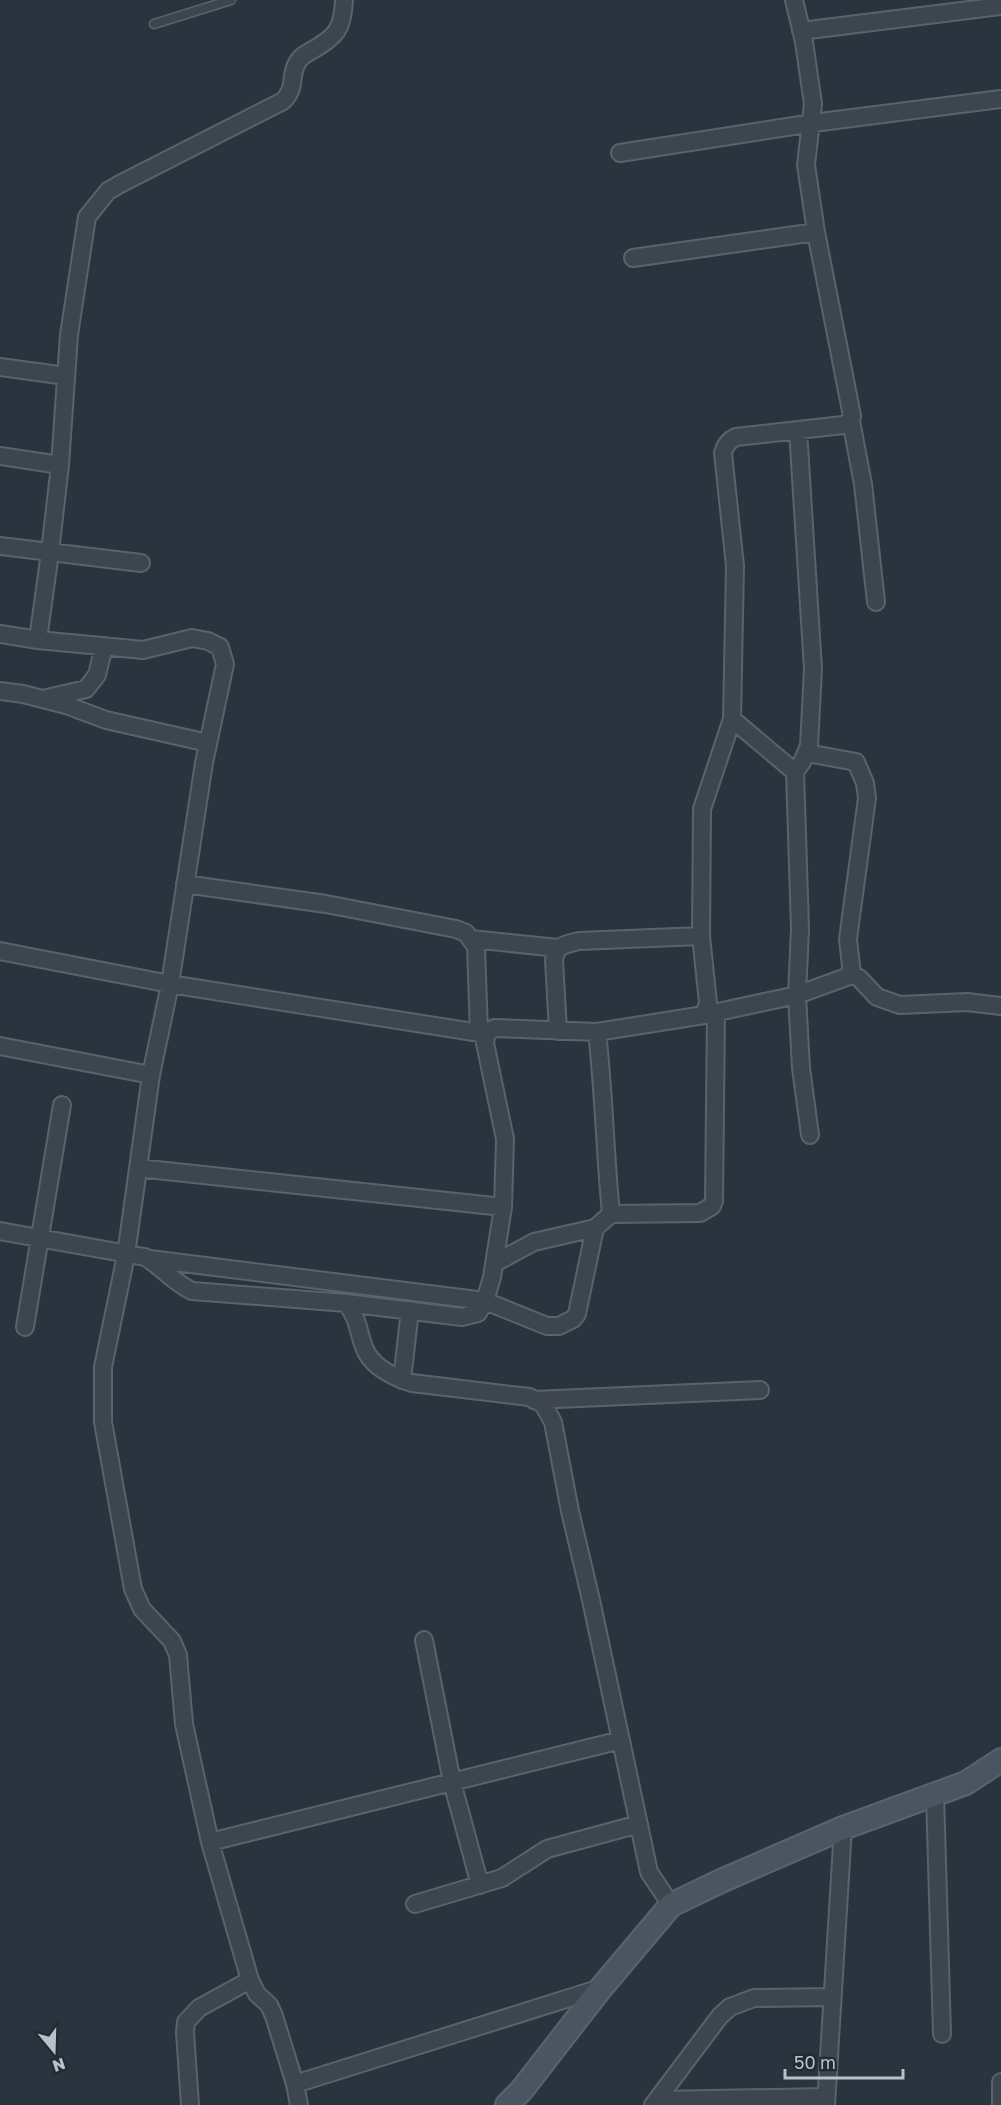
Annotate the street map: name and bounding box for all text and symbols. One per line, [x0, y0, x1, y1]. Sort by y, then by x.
north arrow [24, 2021, 84, 2081]
scale bar [785, 2042, 904, 2080]
text: 50 m [794, 2051, 836, 2073]
text: N [50, 2054, 68, 2077]

